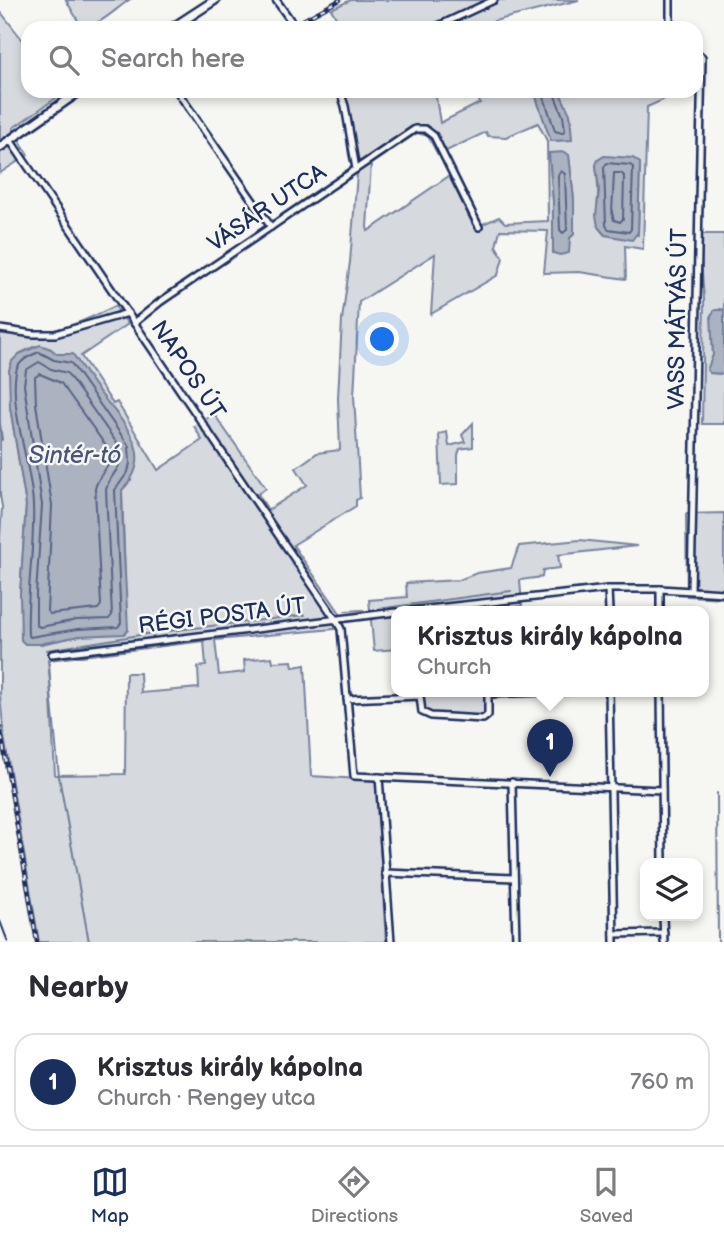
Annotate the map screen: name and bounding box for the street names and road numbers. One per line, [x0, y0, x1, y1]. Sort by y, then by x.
street label: VÁSÁR UTCA [202, 158, 332, 258]
street label: VASS MÁTYÁS ÚT [662, 228, 694, 410]
street label: NAPOS ÚT [145, 315, 231, 425]
street label: RÉGI POSTA ÚT [137, 592, 307, 640]

